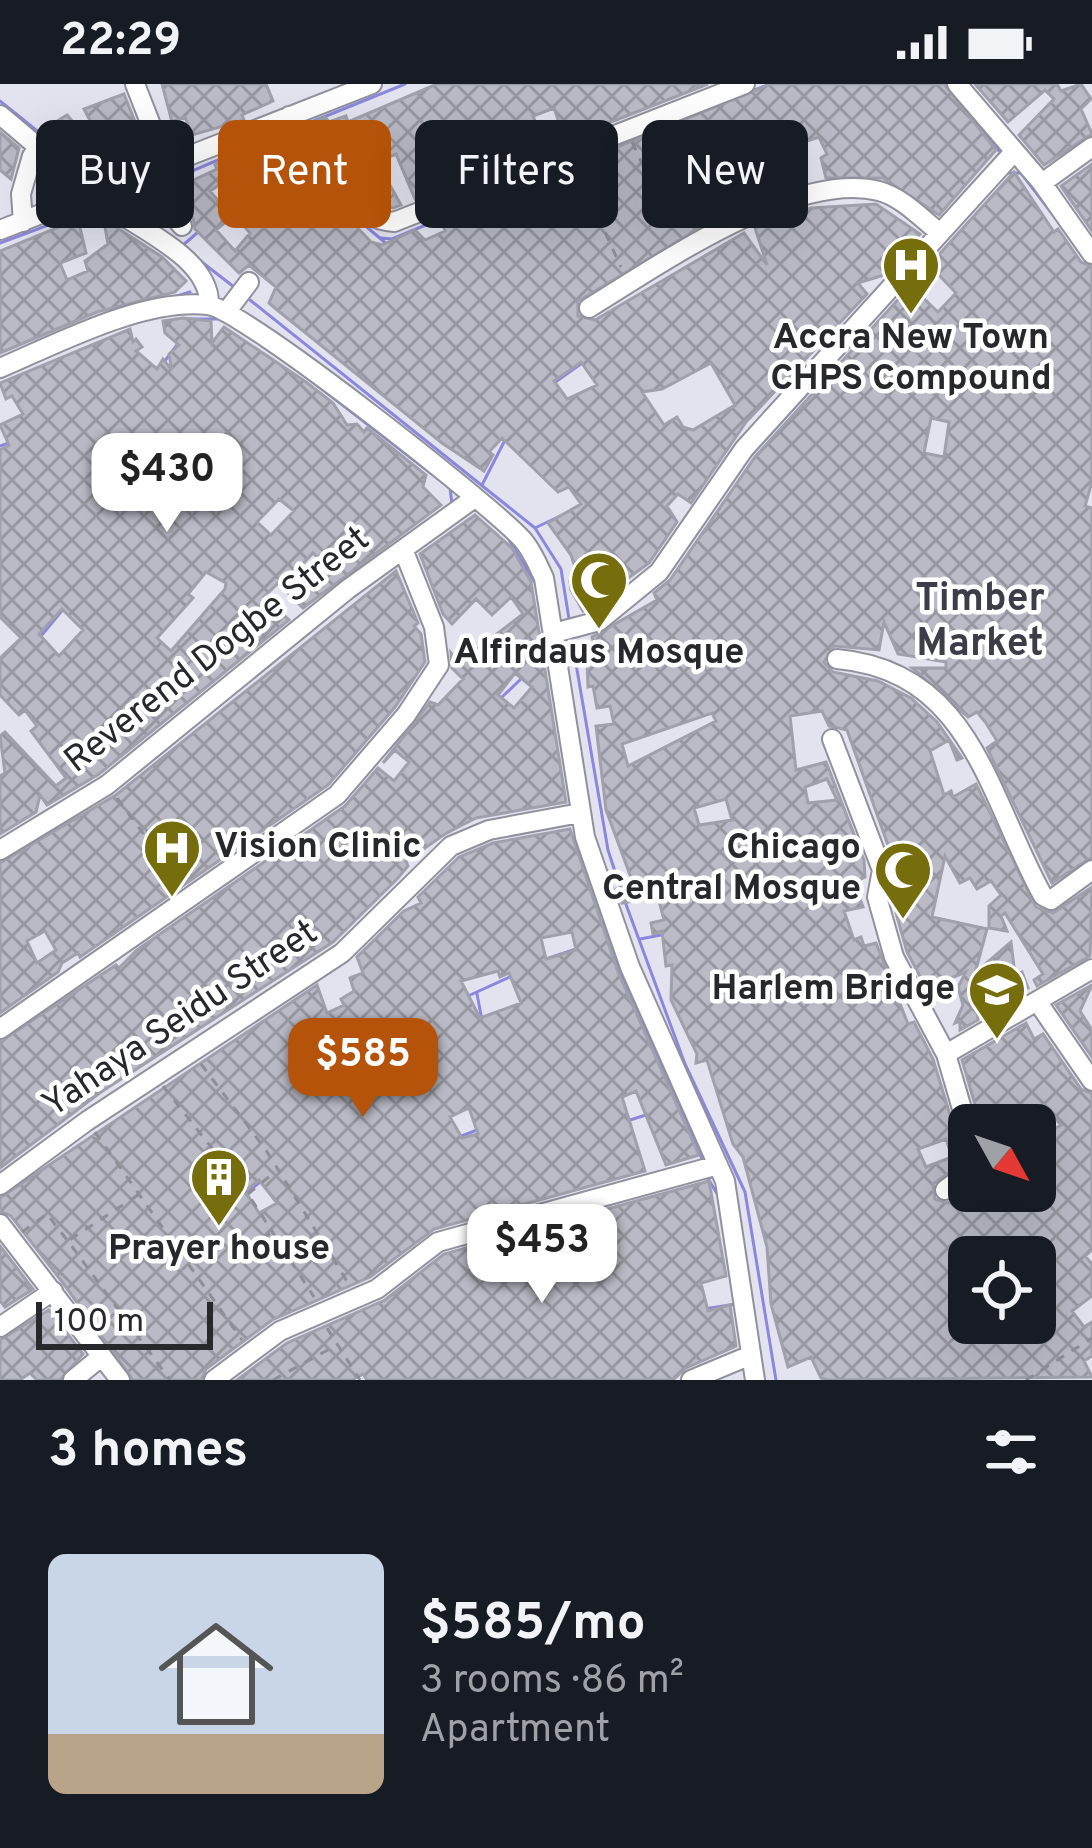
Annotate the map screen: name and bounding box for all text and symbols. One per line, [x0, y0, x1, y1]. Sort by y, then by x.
text: 22:29 [60, 14, 181, 71]
chip: Buy [36, 120, 194, 228]
chip: Rent [218, 120, 391, 228]
chip: Filters [415, 120, 618, 228]
chip: New [642, 120, 808, 228]
hospital icon: Accra New Town CHPS Compound [880, 234, 942, 316]
place label: Accra New Town CHPS Compound [770, 316, 1052, 403]
pin: $430 [96, 433, 238, 535]
text: $430 [118, 447, 216, 496]
street label: Reverend Dogbe Street [56, 517, 380, 785]
mosque icon: Alfirdaus Mosque [568, 549, 630, 631]
district label: Timber Market [915, 576, 1045, 670]
place label: Alfirdaus Mosque [454, 631, 744, 677]
hospital icon: Vision Clinic [141, 817, 203, 899]
place label: Vision Clinic [214, 825, 422, 871]
place label: Chicago Central Mosque [602, 826, 861, 913]
mosque icon: Chicago Central Mosque [872, 839, 934, 921]
street label: Yahaya Seidu Street [35, 911, 327, 1129]
school or university icon: Harlem Bridge [966, 959, 1028, 1041]
place label: Harlem Bridge [712, 967, 955, 1013]
pin: $585 [292, 1018, 434, 1120]
text: $585 [315, 1032, 411, 1081]
north arrow [948, 1104, 1056, 1212]
map controls [948, 1104, 1056, 1344]
building icon: Prayer house [188, 1146, 250, 1228]
pin: $453 [471, 1204, 613, 1306]
text: $453 [494, 1218, 590, 1267]
place label: Prayer house [108, 1227, 330, 1273]
button: locate [948, 1236, 1056, 1344]
scale bar [36, 1296, 213, 1349]
text: 100 m [54, 1302, 144, 1344]
icon: filters [978, 1419, 1044, 1485]
text: 3 homes [48, 1420, 248, 1485]
text: $585/mo [420, 1593, 646, 1658]
icon: home [144, 1602, 288, 1746]
text: 3 rooms · 86 m² [420, 1658, 684, 1707]
text: Apartment [420, 1707, 610, 1756]

